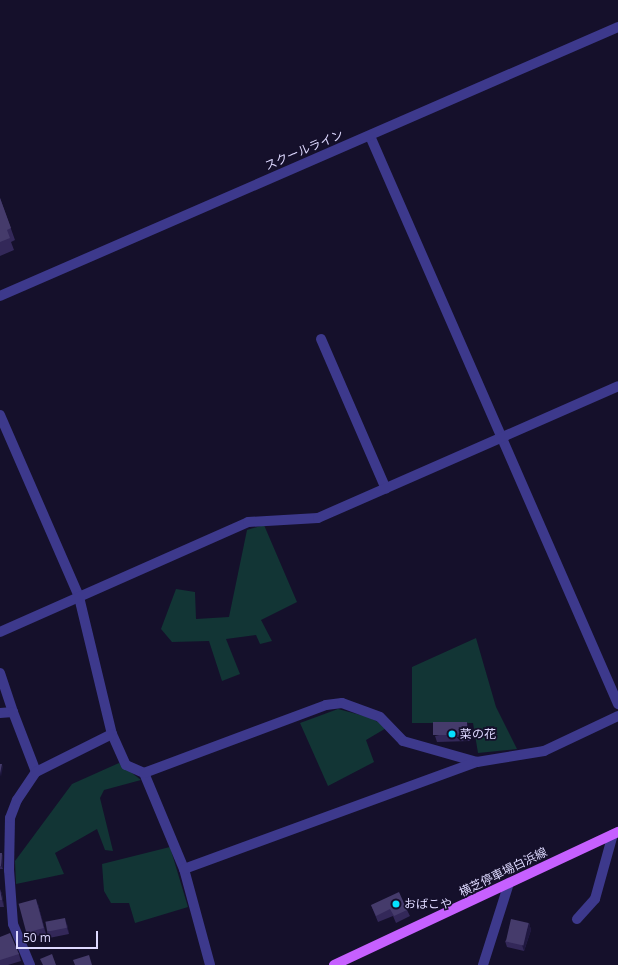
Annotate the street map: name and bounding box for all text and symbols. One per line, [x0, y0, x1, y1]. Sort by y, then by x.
street label: スクールライン [263, 127, 345, 173]
place label: 菜の花 [460, 727, 496, 741]
marker: 菜の花 [447, 729, 457, 739]
street label: 横芝停車場白浜線 [457, 844, 549, 900]
place label: おばこや [404, 897, 452, 911]
marker: おばこや [391, 899, 401, 909]
scale bar [18, 923, 100, 949]
text: 50 m [23, 929, 51, 946]

